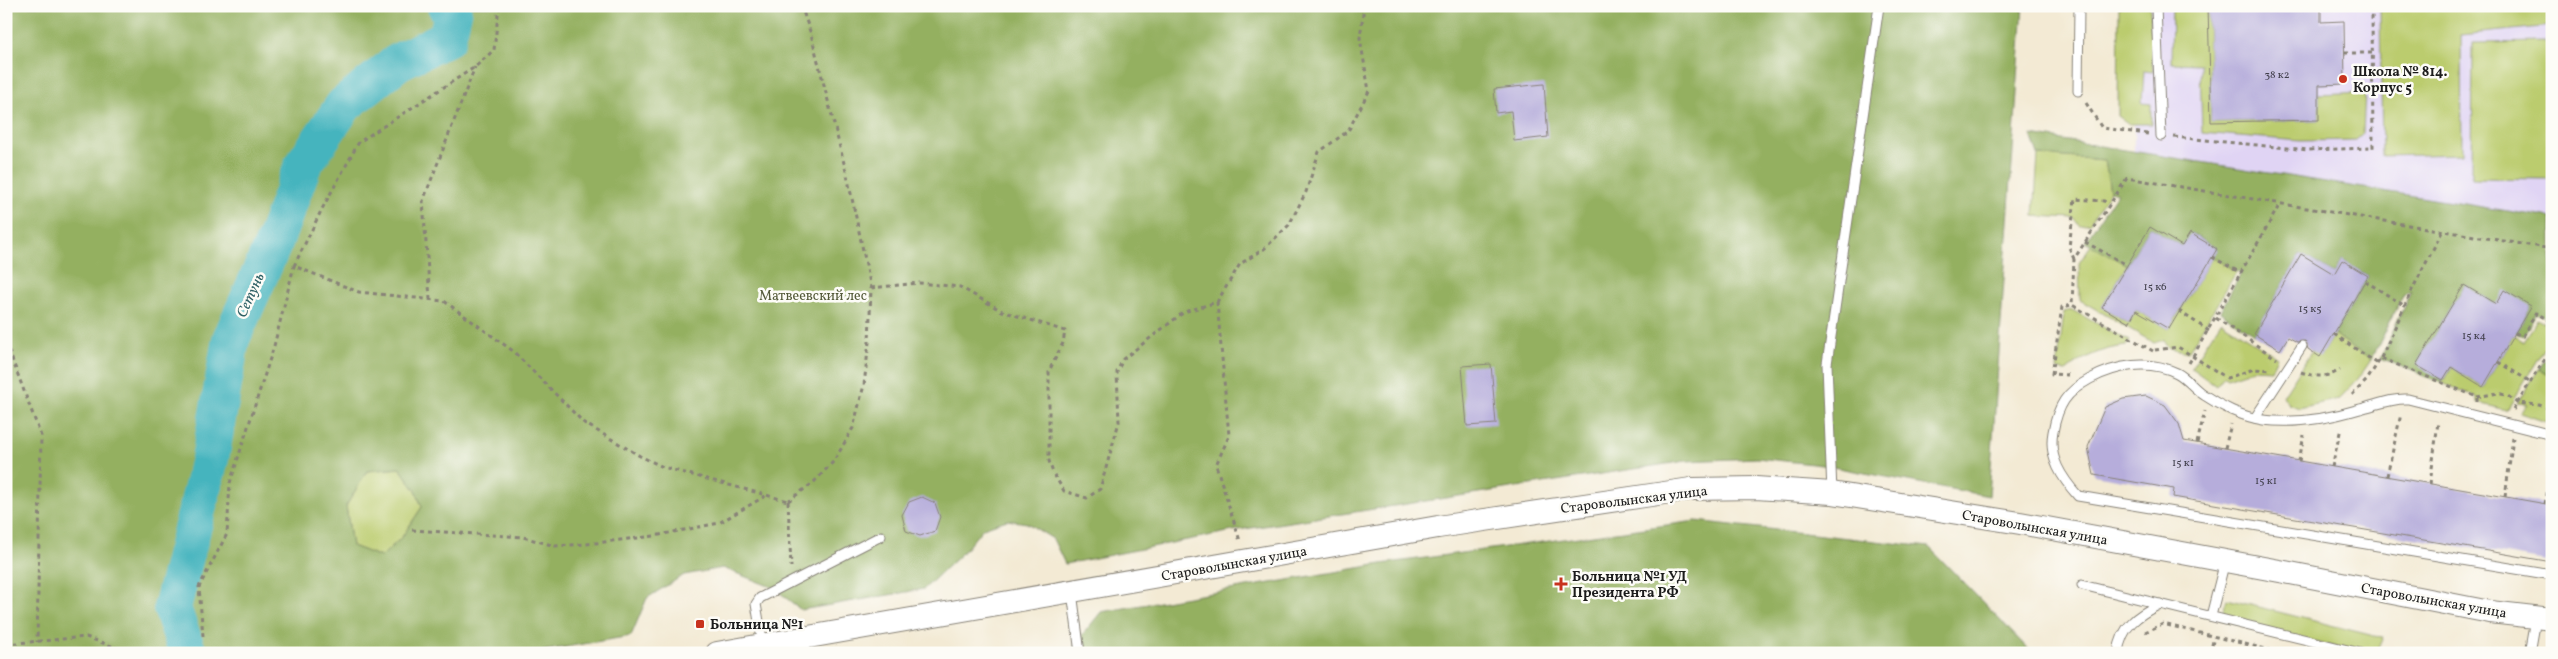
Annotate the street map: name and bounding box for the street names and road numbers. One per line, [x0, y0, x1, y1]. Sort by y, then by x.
street label: Староволынская улица [1560, 482, 1709, 519]
street label: Староволынская улица [1960, 506, 2109, 551]
street label: Староволынская улица [1160, 542, 1309, 587]
street label: Староволынская улица [2359, 579, 2508, 624]

